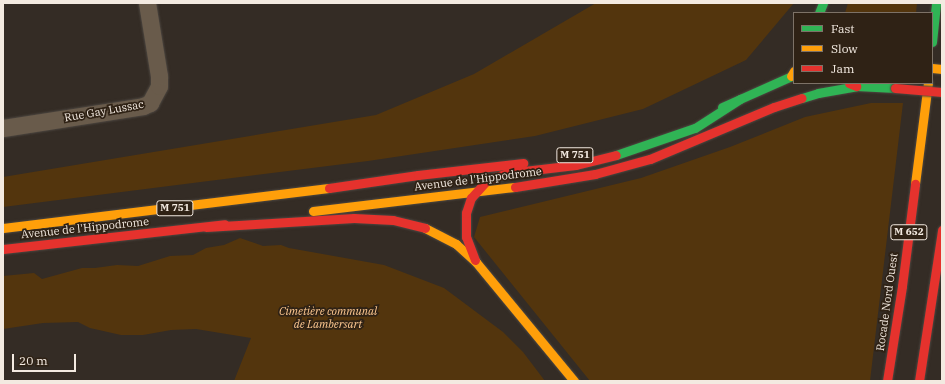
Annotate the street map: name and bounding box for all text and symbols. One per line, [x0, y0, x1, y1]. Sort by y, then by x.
legend [793, 12, 933, 84]
text: Fast [831, 21, 855, 36]
text: Slow [831, 41, 858, 56]
text: Jam [831, 61, 854, 76]
street label: Rue Gay Lussac [63, 98, 145, 124]
road number: M 751 [556, 147, 594, 163]
street label: Avenue de l'Hippodrome [413, 165, 543, 193]
road number: M 751 [156, 200, 194, 216]
street label: Avenue de l'Hippodrome [20, 215, 150, 241]
road number: M 652 [890, 224, 928, 240]
street label: Rocade Nord Ouest [874, 252, 900, 352]
park label: Cimetière communal de Lambersart [279, 305, 377, 331]
scale bar [14, 346, 78, 372]
text: 20 m [19, 353, 48, 368]

